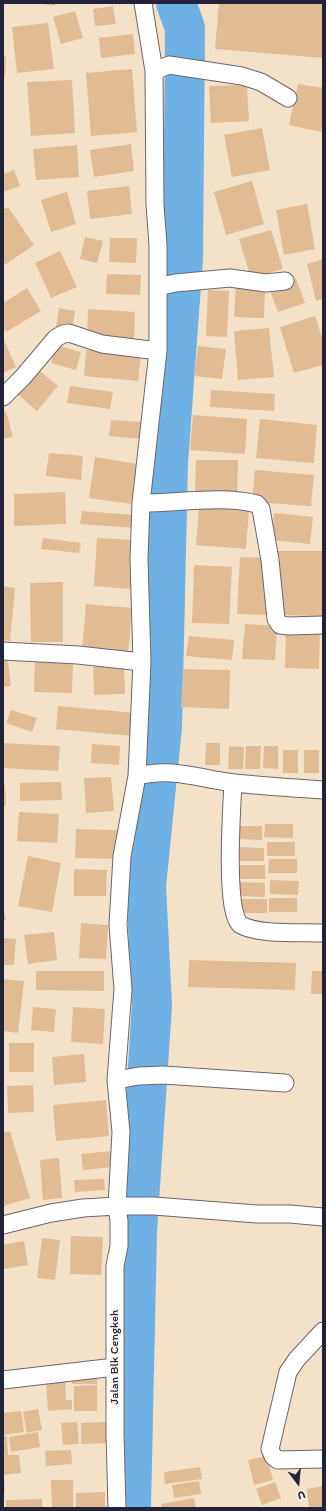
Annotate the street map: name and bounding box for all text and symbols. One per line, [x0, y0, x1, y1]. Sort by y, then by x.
street label: Jalan Blk Cengkeh [108, 1310, 122, 1404]
north arrow [278, 1463, 318, 1503]
text: U [296, 1488, 307, 1502]

